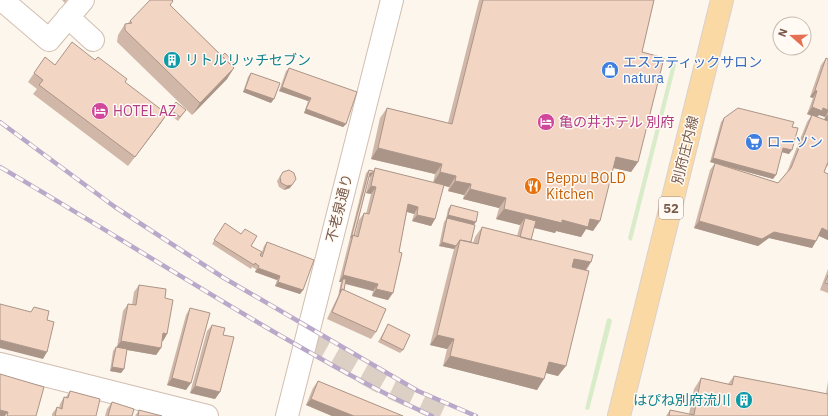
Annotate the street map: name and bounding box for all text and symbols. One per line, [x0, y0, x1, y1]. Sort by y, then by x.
north arrow [772, 16, 812, 56]
text: N [775, 26, 791, 39]
building icon: リトルリッチセブン [162, 50, 182, 70]
place label: リトルリッチセブン [185, 51, 311, 69]
place label: エステティックサロン natura [623, 53, 762, 87]
shop icon: エステティックサロン natura [600, 60, 620, 80]
hotel icon: HOTEL AZ [90, 101, 110, 121]
place label: HOTEL AZ [113, 102, 176, 120]
hotel icon: 亀の井ホテル 別府 [536, 112, 556, 132]
place label: 亀の井ホテル 別府 [559, 113, 674, 131]
street label: 別府庄内線 [668, 114, 702, 186]
supermarket icon: ローソン [744, 132, 764, 152]
place label: ローソン [767, 133, 823, 151]
place label: Beppu BOLD Kitchen [546, 169, 626, 203]
street label: 不老泉通り [322, 172, 356, 244]
restaurant icon: Beppu BOLD Kitchen [523, 176, 543, 196]
road number: 52 [659, 197, 683, 219]
building icon: はぴね別府流川 [734, 390, 754, 410]
place label: はぴね別府流川 [633, 391, 731, 409]

